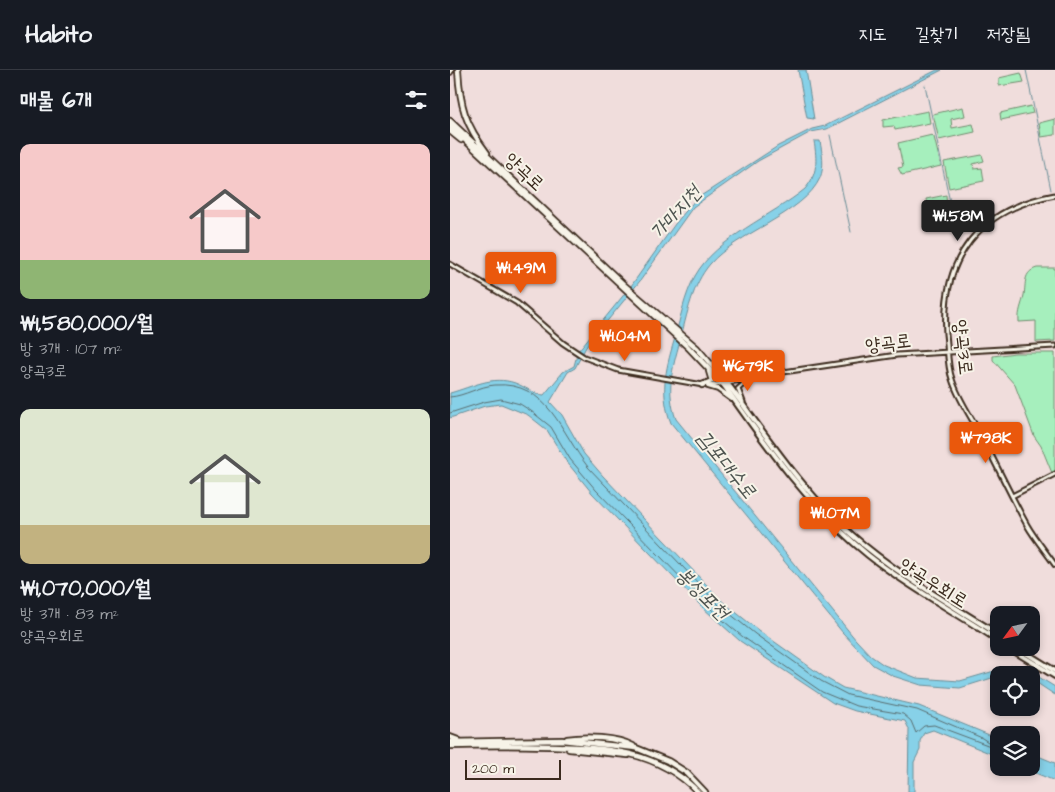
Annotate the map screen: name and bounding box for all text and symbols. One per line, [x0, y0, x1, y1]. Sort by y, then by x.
text: Habito [25, 18, 92, 52]
text: 지도 [858, 22, 887, 47]
text: 길찾기 [915, 22, 959, 47]
text: 저장됨 [987, 22, 1030, 47]
text: 매물 6개 [20, 86, 92, 115]
icon: filters [402, 86, 430, 114]
street label: 양곡로 [498, 147, 550, 198]
icon: home [180, 176, 270, 266]
water label: 가마지천 [644, 178, 709, 246]
pin: ₩1.58M [917, 200, 999, 242]
text: ₩1.58M [932, 205, 984, 227]
pin: ₩1.49M [480, 252, 562, 294]
text: ₩1.49M [496, 257, 546, 279]
text: ₩1,580,000/월 [20, 309, 154, 338]
street label: 양곡3로 [946, 318, 979, 376]
pin: ₩1.04M [584, 320, 666, 362]
text: ₩1.04M [600, 325, 650, 347]
street label: 양곡로 [864, 327, 913, 360]
text: 방 3개 · 107 m² [20, 338, 122, 360]
pin: ₩679K [713, 350, 783, 392]
text: ₩679K [723, 355, 773, 377]
text: 양곡3로 [20, 360, 67, 382]
pin: ₩798K [951, 422, 1021, 464]
water label: 김포대수로 [690, 425, 762, 505]
text: ₩798K [961, 427, 1011, 449]
icon: home [180, 441, 270, 531]
pin: ₩1.07M [794, 496, 876, 539]
text: ₩1.07M [810, 502, 860, 524]
street label: 양곡우회로 [894, 552, 973, 615]
water label: 봉성포천 [670, 561, 736, 628]
text: ₩1,070,000/월 [20, 574, 151, 603]
text: 방 3개 · 83 m² [20, 603, 119, 625]
north arrow [990, 606, 1040, 656]
map controls [990, 606, 1040, 776]
text: 양곡우회로 [20, 625, 84, 647]
button: locate [990, 666, 1040, 716]
button: layers [990, 726, 1040, 776]
scale bar [465, 757, 561, 780]
text: 200 m [472, 759, 514, 779]

